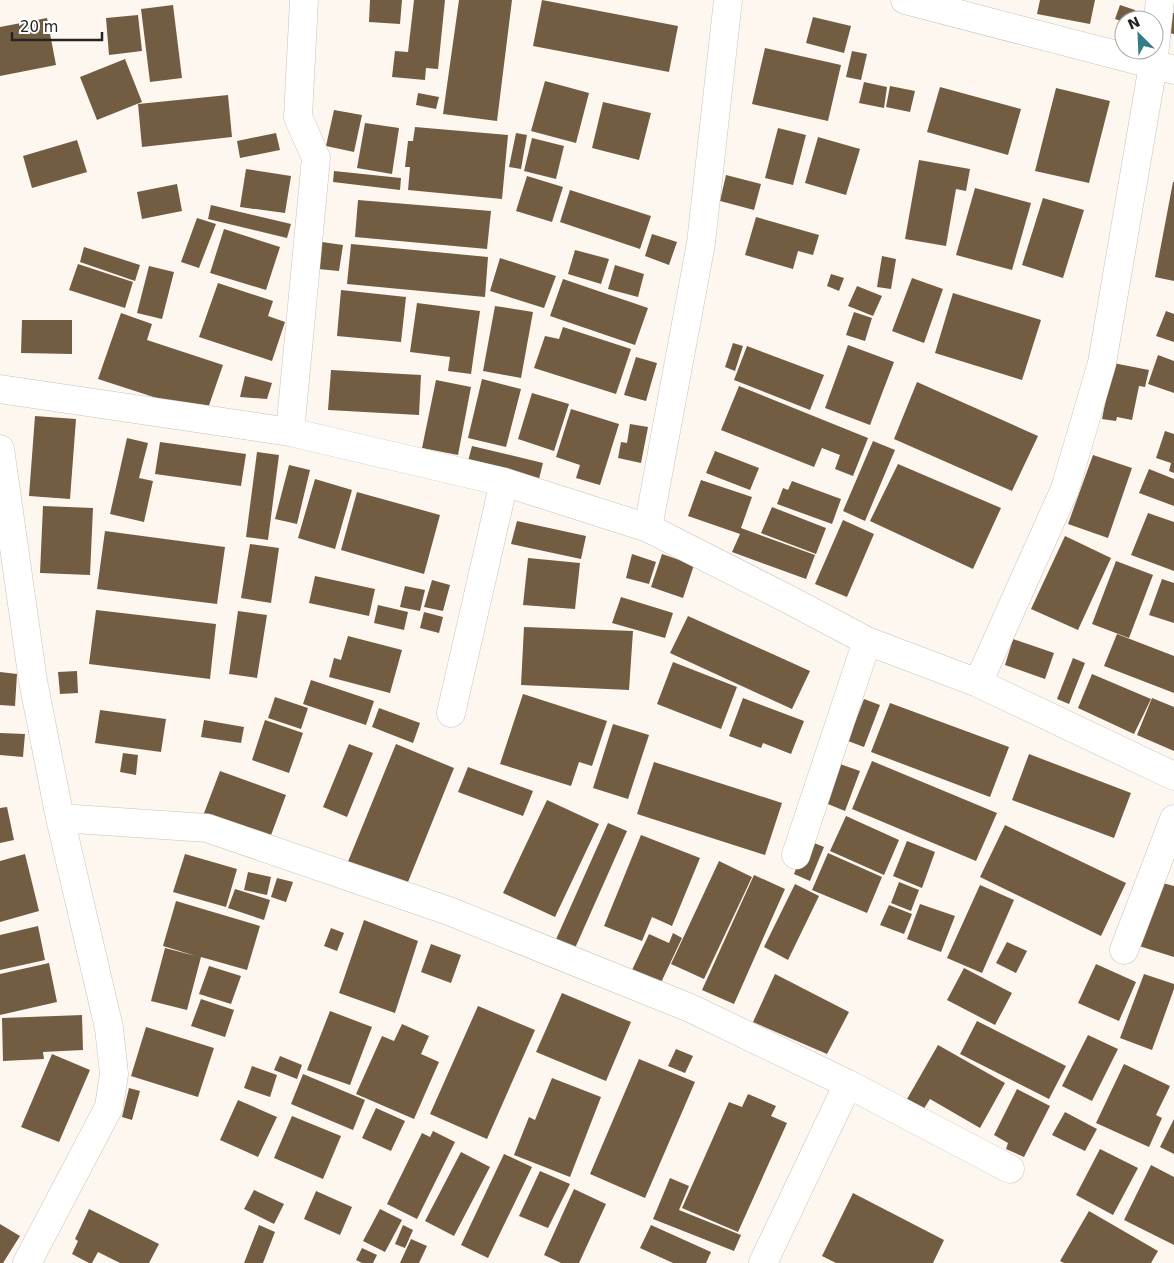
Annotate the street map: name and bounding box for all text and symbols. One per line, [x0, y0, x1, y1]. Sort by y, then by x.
scale bar [12, 10, 102, 42]
north arrow [1114, 10, 1164, 60]
text: N [1125, 13, 1142, 33]
text: 20 m [20, 18, 58, 36]

